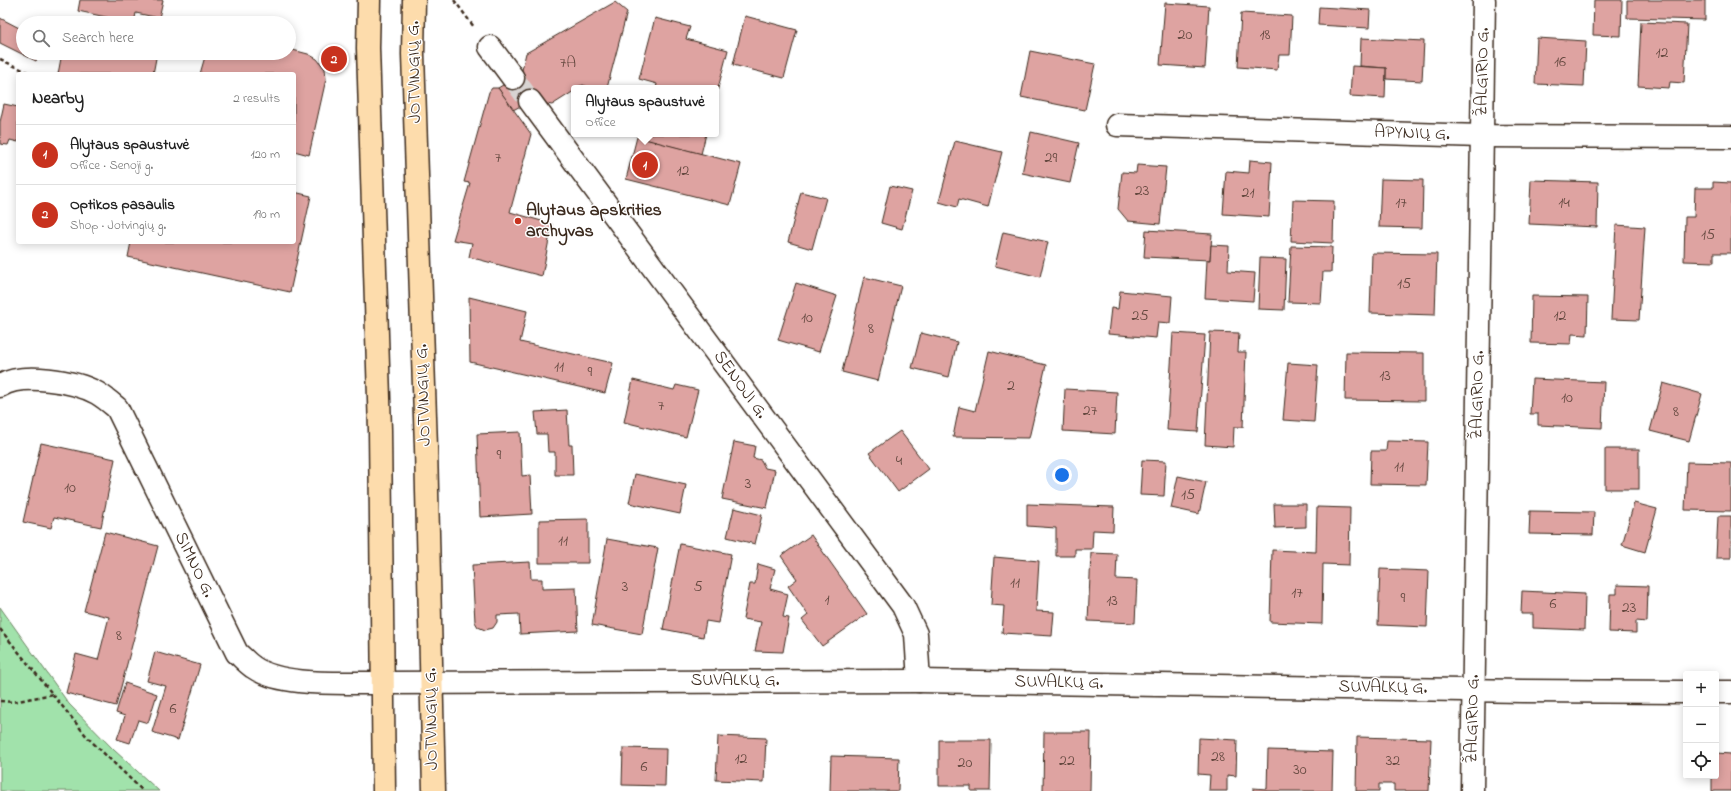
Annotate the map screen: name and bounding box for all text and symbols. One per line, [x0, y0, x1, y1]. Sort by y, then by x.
search box [16, 16, 296, 60]
street label: JOTVINGIŲ G. [401, 20, 429, 123]
house number: 20 [1178, 23, 1193, 47]
house number: 18 [1259, 23, 1271, 47]
icon: search [30, 27, 52, 49]
text: Search here [62, 27, 134, 49]
street label: ŽALGIRIO G. [1469, 27, 1497, 117]
house number: 12 [1655, 41, 1669, 65]
pin: 2 [321, 44, 347, 74]
house number: 16 [1554, 50, 1566, 74]
house number: 7A [560, 51, 576, 75]
popup [571, 85, 719, 137]
text: Nearby [32, 86, 84, 111]
text: 2 results [233, 89, 280, 108]
text: Alytaus spaustuvė [585, 91, 705, 113]
text: Office [585, 113, 615, 132]
street label: APYNIŲ G. [1374, 120, 1451, 148]
text: Alytaus spaustuvė [70, 134, 189, 156]
text: 1 [43, 145, 47, 164]
text: 120 m [250, 145, 280, 164]
house number: 7 [495, 146, 502, 170]
house number: 29 [1045, 146, 1058, 170]
pin: 1 [632, 150, 658, 180]
text: Office · Senoji g. [70, 156, 153, 175]
house number: 12 [676, 159, 690, 183]
house number: 23 [1135, 179, 1149, 203]
house number: 21 [1241, 181, 1255, 205]
house number: 17 [1395, 191, 1407, 215]
house number: 14 [1558, 191, 1570, 215]
text: Optikos pasaulis [70, 194, 175, 216]
place label: Alytaus apskrities archyvas [526, 198, 662, 246]
text: 2 [42, 205, 48, 224]
text: 190 m [253, 205, 280, 224]
text: Shop · Jotvingių g. [70, 216, 166, 235]
marker: Alytaus apskrities archyvas [513, 216, 523, 226]
house number: 15 [1701, 223, 1715, 247]
house number: 15 [1397, 272, 1411, 296]
house number: 25 [1131, 304, 1149, 328]
house number: 12 [1553, 304, 1567, 328]
house number: 10 [801, 306, 813, 330]
house number: 8 [868, 317, 874, 341]
street label: JOTVINGIŲ G. [409, 343, 439, 446]
street label: SENOJI G. [706, 345, 774, 425]
street label: ŽALGIRIO G. [1464, 350, 1492, 440]
house number: 11 [554, 355, 564, 379]
house number: 9 [588, 360, 593, 384]
house number: 13 [1379, 364, 1391, 388]
house number: 2 [1007, 374, 1015, 398]
house number: 10 [1561, 386, 1573, 410]
house number: 7 [658, 394, 665, 418]
house number: 27 [1083, 399, 1098, 423]
house number: 8 [1673, 400, 1679, 424]
house number: 9 [497, 443, 502, 467]
house number: 4 [896, 449, 903, 473]
house number: 11 [1394, 455, 1404, 479]
your location [1052, 465, 1072, 485]
house number: 3 [745, 472, 751, 496]
house number: 10 [64, 476, 76, 500]
house number: 15 [1181, 483, 1195, 507]
street label: SIMNO G. [167, 528, 221, 603]
house number: 11 [558, 529, 568, 553]
house number: 11 [1010, 571, 1020, 595]
house number: 3 [622, 575, 628, 599]
house number: 5 [693, 575, 703, 599]
house number: 17 [1291, 581, 1303, 605]
house number: 9 [1401, 586, 1406, 610]
house number: 1 [824, 588, 830, 612]
house number: 13 [1106, 589, 1118, 613]
house number: 6 [1549, 592, 1557, 616]
house number: 23 [1622, 596, 1636, 620]
house number: 8 [116, 624, 122, 648]
street label: JOTVINGIŲ G. [418, 667, 446, 770]
street label: SUVALKŲ G. [691, 668, 780, 694]
street label: SUVALKŲ G. [1014, 669, 1104, 697]
map controls [1683, 671, 1719, 779]
button: + [1683, 671, 1719, 707]
street label: SUVALKŲ G. [1338, 674, 1428, 702]
street label: ŽALGIRIO G. [1459, 674, 1487, 764]
house number: 6 [169, 697, 177, 721]
button: − [1683, 707, 1719, 743]
button: locate [1683, 743, 1719, 779]
house number: 28 [1211, 745, 1225, 769]
house number: 12 [734, 747, 748, 771]
house number: 22 [1059, 749, 1075, 773]
house number: 32 [1386, 749, 1400, 773]
house number: 20 [958, 751, 973, 775]
house number: 6 [640, 755, 648, 779]
house number: 30 [1293, 758, 1307, 782]

